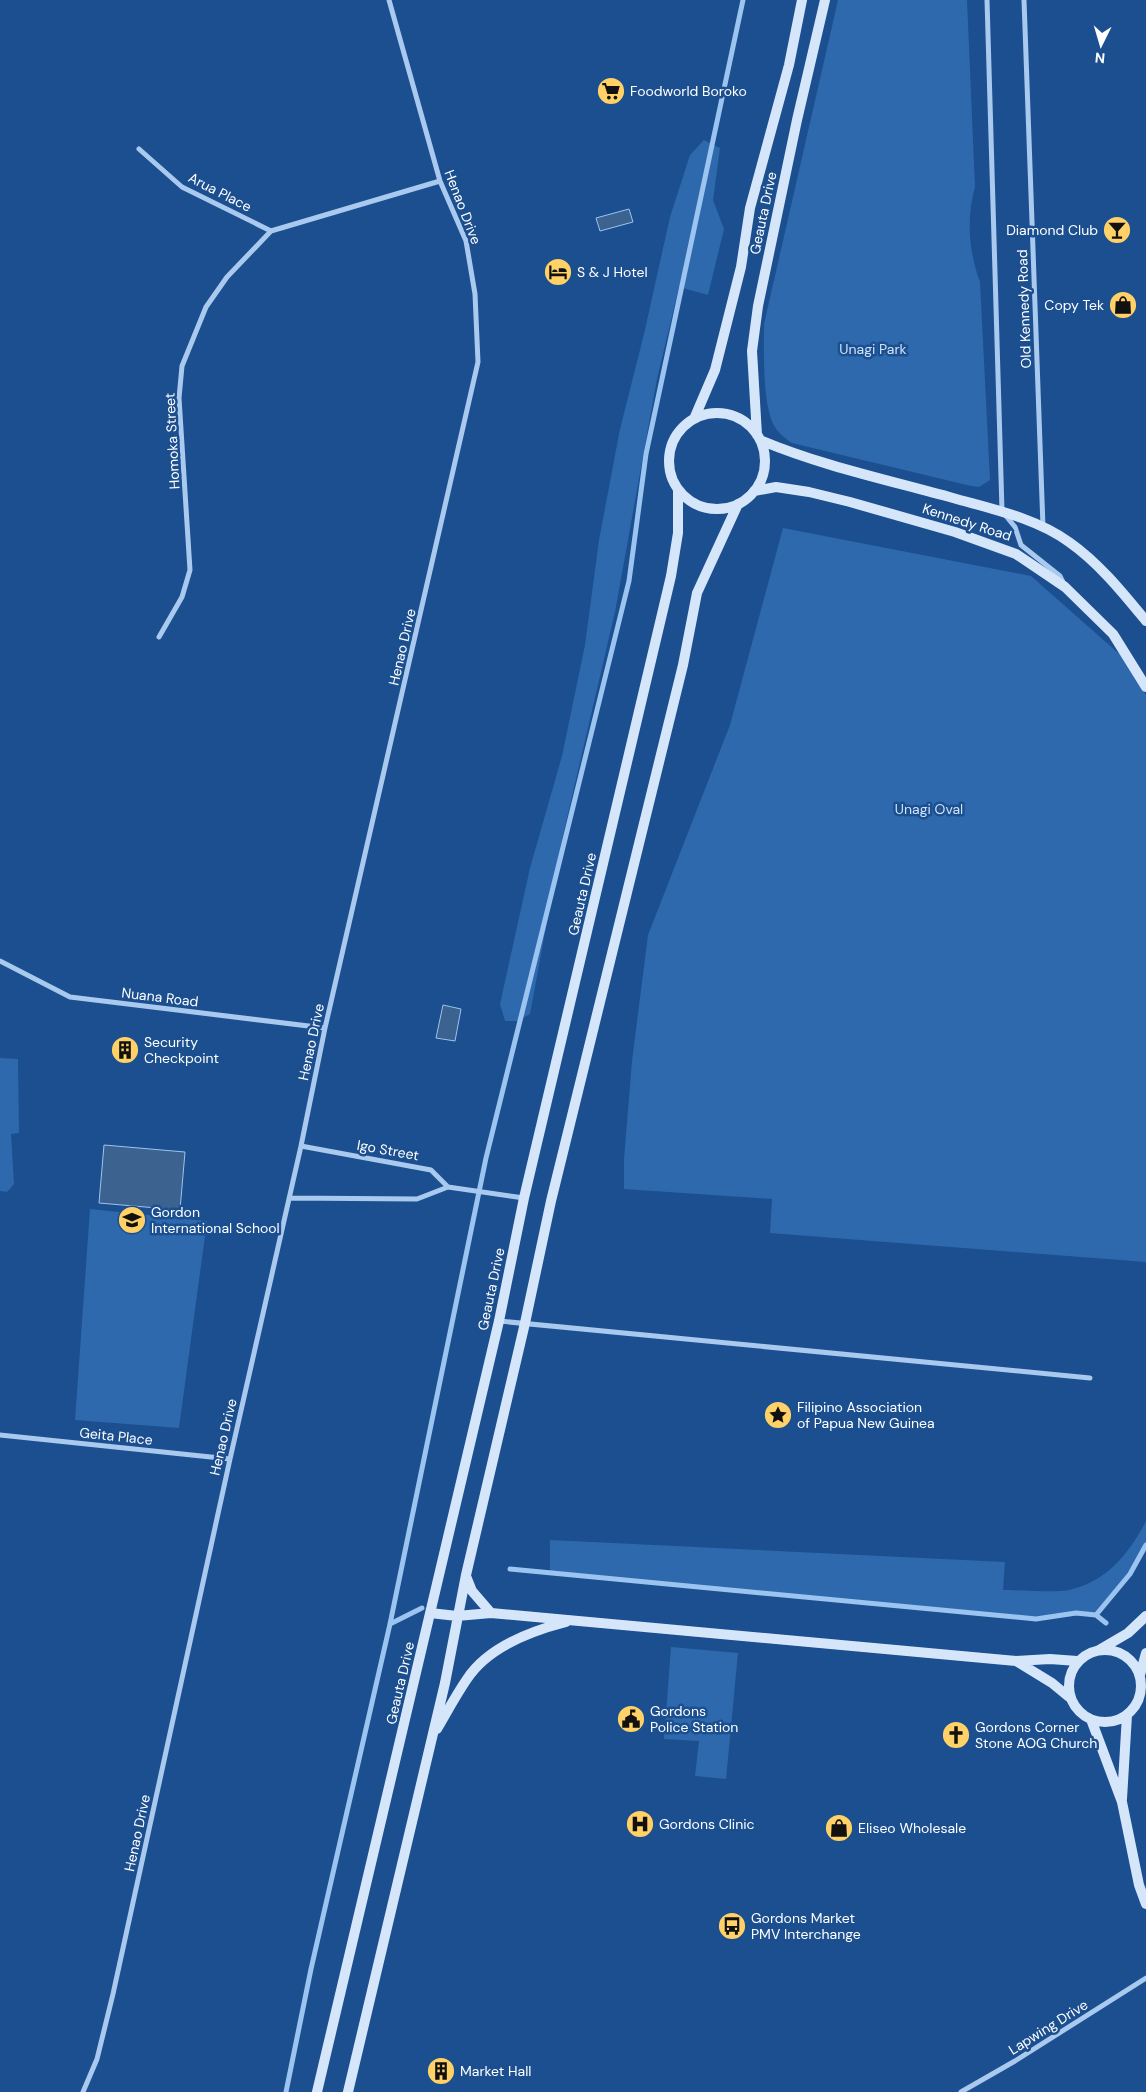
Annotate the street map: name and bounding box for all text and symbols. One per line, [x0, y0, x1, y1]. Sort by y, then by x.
north arrow [1076, 20, 1126, 70]
text: N [1094, 49, 1106, 67]
supermarket icon: Foodworld Boroko [596, 76, 626, 106]
place label: Foodworld Boroko [630, 82, 747, 100]
street label: Henao Drive [441, 167, 485, 247]
street label: Arua Place [185, 168, 255, 216]
street label: Geauta Drive [745, 170, 781, 256]
bar icon: Diamond Club [1102, 215, 1132, 245]
place label: Diamond Club [1006, 221, 1098, 239]
street label: Old Kennedy Road [1013, 249, 1035, 369]
hotel icon: S & J Hotel [543, 257, 573, 287]
place label: S & J Hotel [577, 263, 648, 281]
shop icon: Copy Tek [1108, 290, 1138, 320]
place label: Copy Tek [1044, 296, 1104, 314]
park label: Unagi Park [839, 340, 907, 358]
street label: Homoka Street [160, 392, 184, 490]
street label: Kennedy Road [920, 499, 1014, 545]
street label: Henao Drive [384, 607, 420, 687]
park label: Unagi Oval [895, 800, 963, 818]
street label: Geauta Drive [564, 851, 600, 937]
street label: Nuana Road [121, 983, 199, 1011]
street label: Henao Drive [294, 1002, 328, 1082]
place label: Security Checkpoint [144, 1033, 219, 1067]
building icon: Security Checkpoint [110, 1035, 140, 1065]
street label: Igo Street [356, 1136, 420, 1164]
place label: Gordon International School [151, 1203, 280, 1237]
school or university icon: Gordon International School [117, 1205, 147, 1235]
street label: Geauta Drive [473, 1246, 509, 1332]
street label: Henao Drive [205, 1397, 241, 1477]
place label: Filipino Association of Papua New Guinea [797, 1398, 935, 1432]
place icon: Filipino Association of Papua New Guinea [763, 1400, 793, 1430]
street label: Geita Place [78, 1423, 154, 1449]
street label: Geauta Drive [382, 1640, 418, 1726]
place label: Gordons Police Station [650, 1702, 738, 1736]
public building icon: Gordons Police Station [616, 1704, 646, 1734]
place label: Gordons Corner Stone AOG Church [975, 1718, 1097, 1752]
church icon: Gordons Corner Stone AOG Church [941, 1720, 971, 1750]
street label: Henao Drive [120, 1793, 154, 1873]
hospital icon: Gordons Clinic [625, 1809, 655, 1839]
shop icon: Eliseo Wholesale [824, 1813, 854, 1843]
place label: Gordons Clinic [659, 1815, 755, 1833]
place label: Eliseo Wholesale [858, 1819, 966, 1837]
place label: Gordons Market PMV Interchange [751, 1909, 861, 1943]
bus stop icon: Gordons Market PMV Interchange [717, 1911, 747, 1941]
street label: Lapwing Drive [1005, 1995, 1091, 2059]
building icon: Market Hall [426, 2056, 456, 2086]
place label: Market Hall [460, 2062, 531, 2080]

